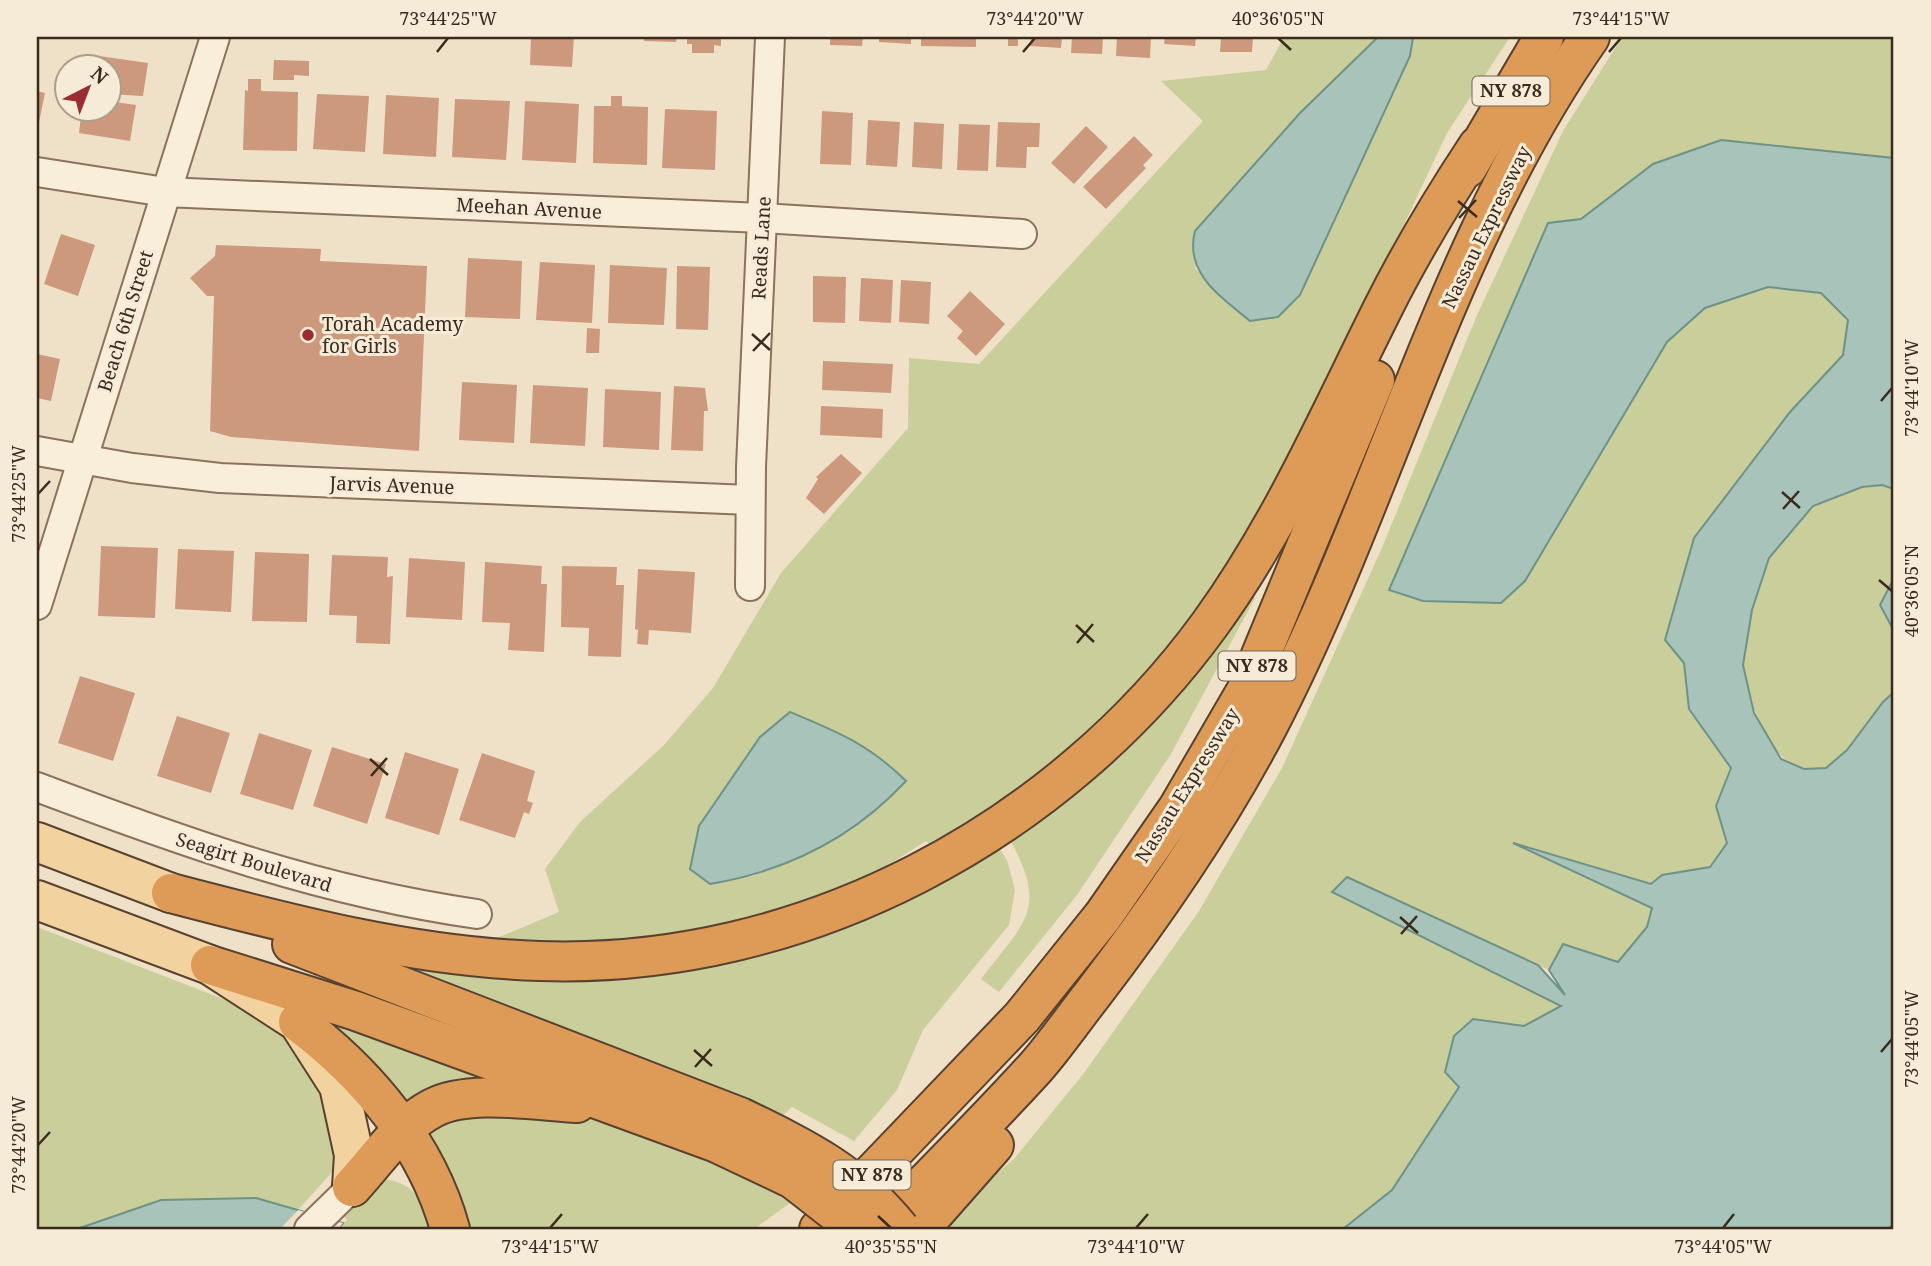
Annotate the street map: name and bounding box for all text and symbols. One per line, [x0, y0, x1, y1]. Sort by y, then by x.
text: 73°44'25"W [399, 6, 497, 30]
text: 73°44'20"W [986, 6, 1084, 30]
text: 40°36'05"N [1232, 6, 1325, 30]
text: 73°44'15"W [1572, 6, 1670, 30]
north arrow [52, 52, 122, 122]
text: N [85, 61, 114, 90]
road number: NY 878 [1472, 76, 1550, 106]
street label: Nassau Expressway [1435, 141, 1537, 313]
street label: Meehan Avenue [455, 191, 603, 225]
street label: Reads Lane [745, 196, 777, 300]
street label: Beach 6th Street [91, 247, 159, 395]
place label: Torah Academy for Girls [322, 311, 463, 359]
marker: Torah Academy for Girls [300, 327, 316, 343]
text: 73°44'10"W [1899, 339, 1923, 437]
text: 73°44'25"W [6, 445, 30, 543]
street label: Jarvis Avenue [328, 470, 455, 500]
text: 40°36'05"N [1899, 544, 1923, 637]
road number: NY 878 [1218, 652, 1296, 680]
street label: Nassau Expressway [1129, 702, 1245, 867]
street label: Seagirt Boulevard [173, 826, 336, 898]
text: 73°44'05"W [1899, 990, 1923, 1088]
text: 73°44'20"W [6, 1096, 30, 1194]
road number: NY 878 [834, 1160, 910, 1190]
text: 73°44'15"W [501, 1234, 599, 1258]
text: 40°35'55"N [845, 1234, 938, 1258]
text: 73°44'10"W [1087, 1234, 1185, 1258]
text: 73°44'05"W [1674, 1234, 1772, 1258]

